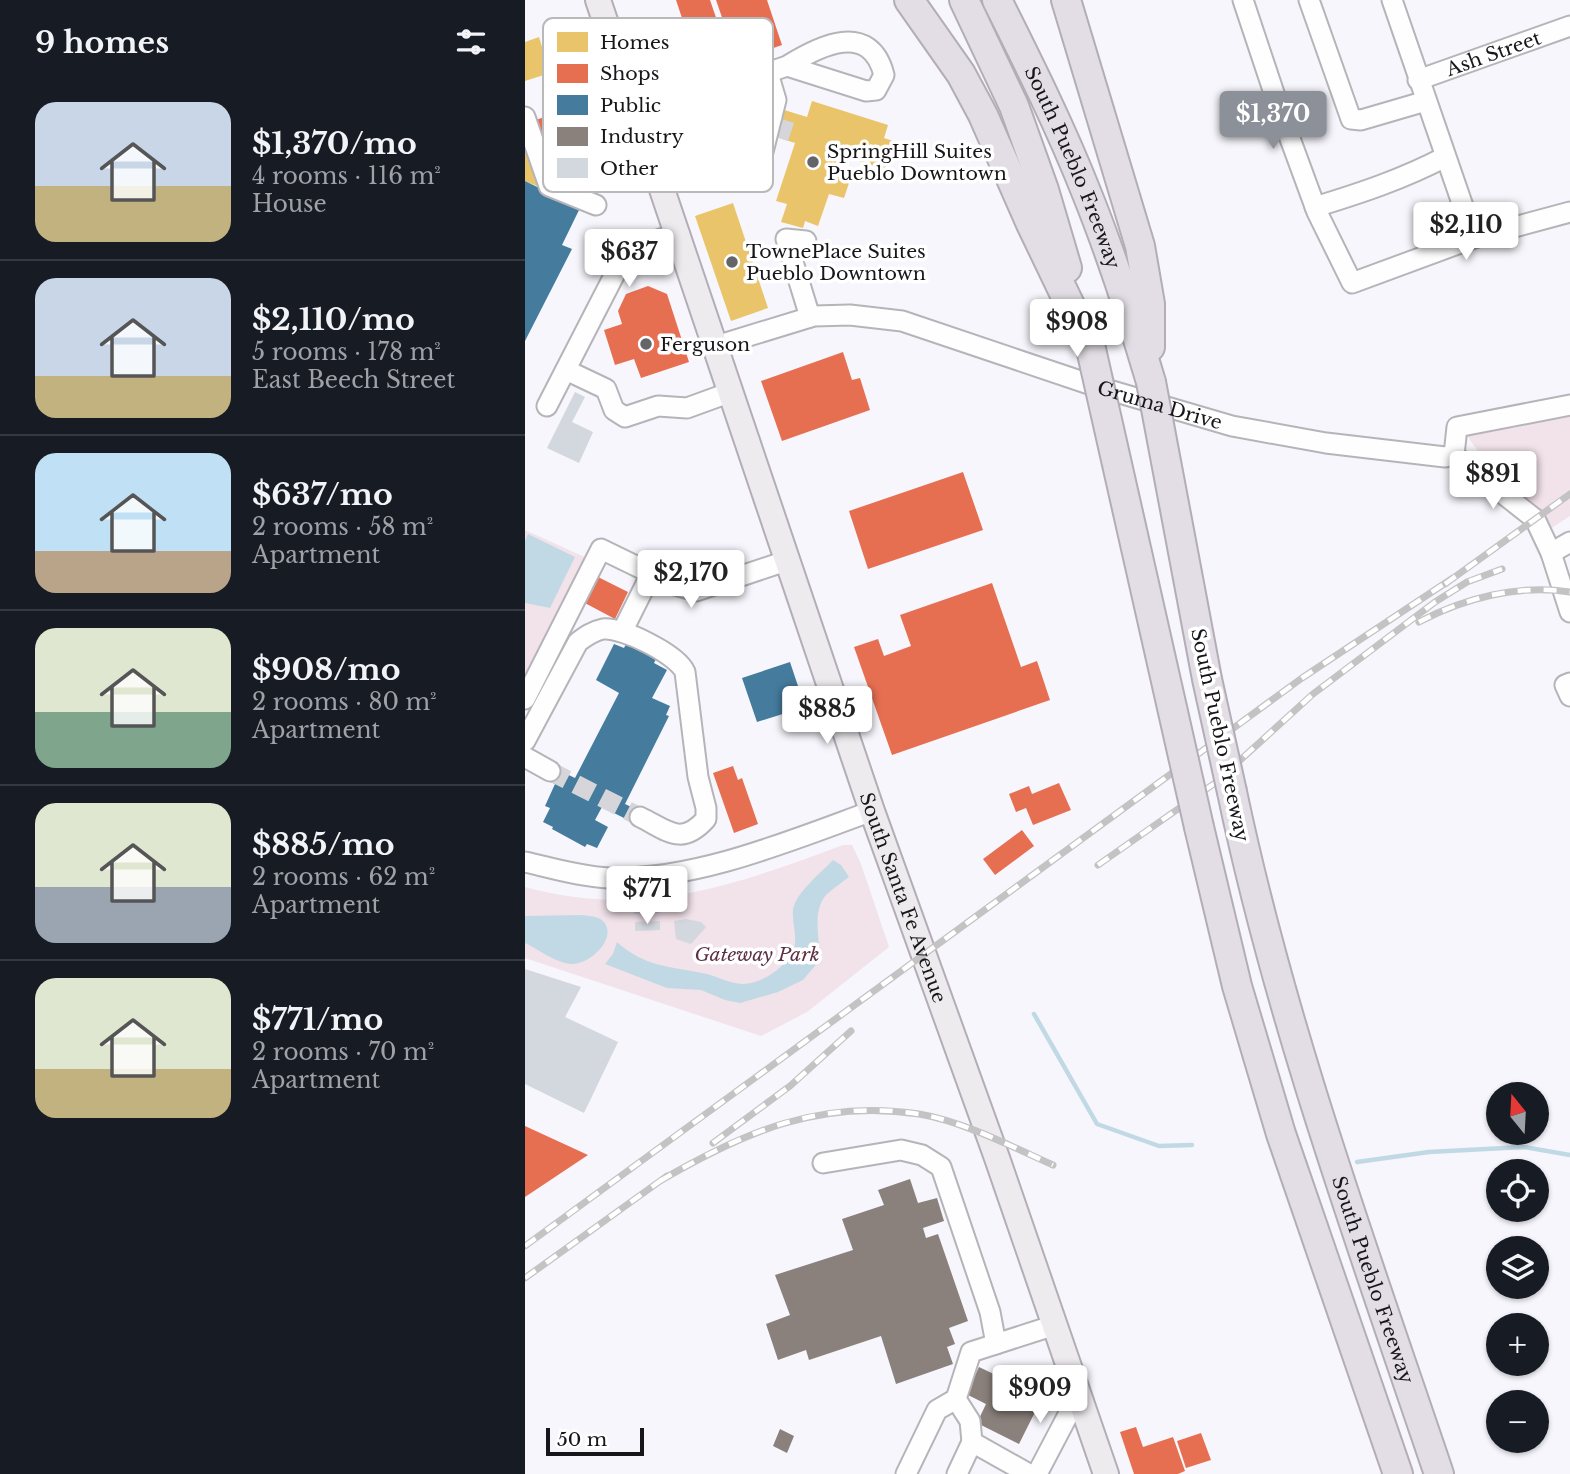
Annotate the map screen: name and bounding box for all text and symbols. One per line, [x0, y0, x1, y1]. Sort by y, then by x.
legend [543, 18, 773, 192]
icon: filters [452, 23, 490, 61]
text: 9 homes [35, 24, 169, 61]
street label: Ash Street [1442, 26, 1545, 81]
text: Homes [600, 31, 669, 54]
text: Shops [600, 62, 659, 85]
street label: South Pueblo Freeway [1020, 62, 1125, 272]
pin: $1,370 [1216, 92, 1330, 151]
text: Public [600, 94, 661, 117]
text: $1,370 [1236, 100, 1310, 128]
text: $1,370/mo [252, 125, 417, 162]
text: Industry [600, 125, 684, 148]
icon: home [91, 130, 175, 214]
place label: SpringHill Suites Pueblo Downtown [827, 140, 1007, 185]
marker: SpringHill Suites Pueblo Downtown [805, 154, 821, 170]
text: Other [600, 157, 658, 180]
text: 4 rooms · 116 m² [252, 162, 441, 190]
text: House [252, 190, 327, 218]
pin: $2,110 [1409, 202, 1523, 262]
text: $2,110 [1429, 211, 1503, 239]
pin: $637 [588, 230, 670, 289]
text: $637 [601, 238, 657, 266]
place label: TownePlace Suites Pueblo Downtown [746, 240, 926, 285]
marker: TownePlace Suites Pueblo Downtown [724, 254, 740, 270]
pin: $908 [1036, 300, 1118, 359]
text: $2,110/mo [252, 301, 415, 338]
icon: home [91, 306, 175, 390]
text: $908 [1046, 308, 1108, 336]
place label: Ferguson [660, 333, 750, 356]
marker: Ferguson [638, 336, 654, 352]
text: 5 rooms · 178 m² [252, 338, 441, 366]
text: East Beech Street [252, 366, 455, 394]
street label: Gruma Drive [1095, 376, 1225, 434]
pin: $891 [1452, 452, 1534, 511]
text: $891 [1466, 460, 1520, 488]
text: $637/mo [252, 476, 393, 513]
icon: home [91, 481, 175, 565]
text: 2 rooms · 58 m² [252, 513, 433, 541]
text: Apartment [252, 541, 380, 569]
pin: $2,170 [634, 550, 748, 610]
text: $2,170 [653, 559, 729, 587]
street label: South Pueblo Freeway [1186, 626, 1254, 844]
text: $908/mo [252, 651, 401, 688]
icon: home [91, 656, 175, 740]
pin: $885 [786, 686, 868, 746]
text: 2 rooms · 80 m² [252, 688, 437, 716]
text: $885 [798, 695, 856, 723]
text: Apartment [252, 716, 380, 744]
street label: South Santa Fe Avenue [855, 789, 952, 1006]
text: $885/mo [252, 826, 395, 863]
icon: home [91, 831, 175, 915]
text: 2 rooms · 62 m² [252, 863, 435, 891]
pin: $771 [606, 866, 688, 926]
text: $771 [622, 875, 672, 903]
text: Apartment [252, 891, 380, 919]
park label: Gateway Park [694, 943, 820, 966]
text: $771/mo [252, 1001, 383, 1038]
icon: home [91, 1006, 175, 1090]
text: 2 rooms · 70 m² [252, 1038, 434, 1066]
text: Apartment [252, 1066, 380, 1094]
north arrow [1486, 1082, 1549, 1144]
map controls [1486, 1082, 1549, 1453]
button: locate [1486, 1159, 1549, 1222]
street label: South Pueblo Freeway [1328, 1173, 1419, 1387]
button: layers [1486, 1236, 1549, 1299]
button: + [1486, 1313, 1549, 1376]
pin: $909 [999, 1366, 1081, 1425]
text: $909 [1008, 1374, 1072, 1402]
button: − [1486, 1390, 1549, 1453]
scale bar [546, 1425, 644, 1457]
text: 50 m [557, 1428, 607, 1451]

